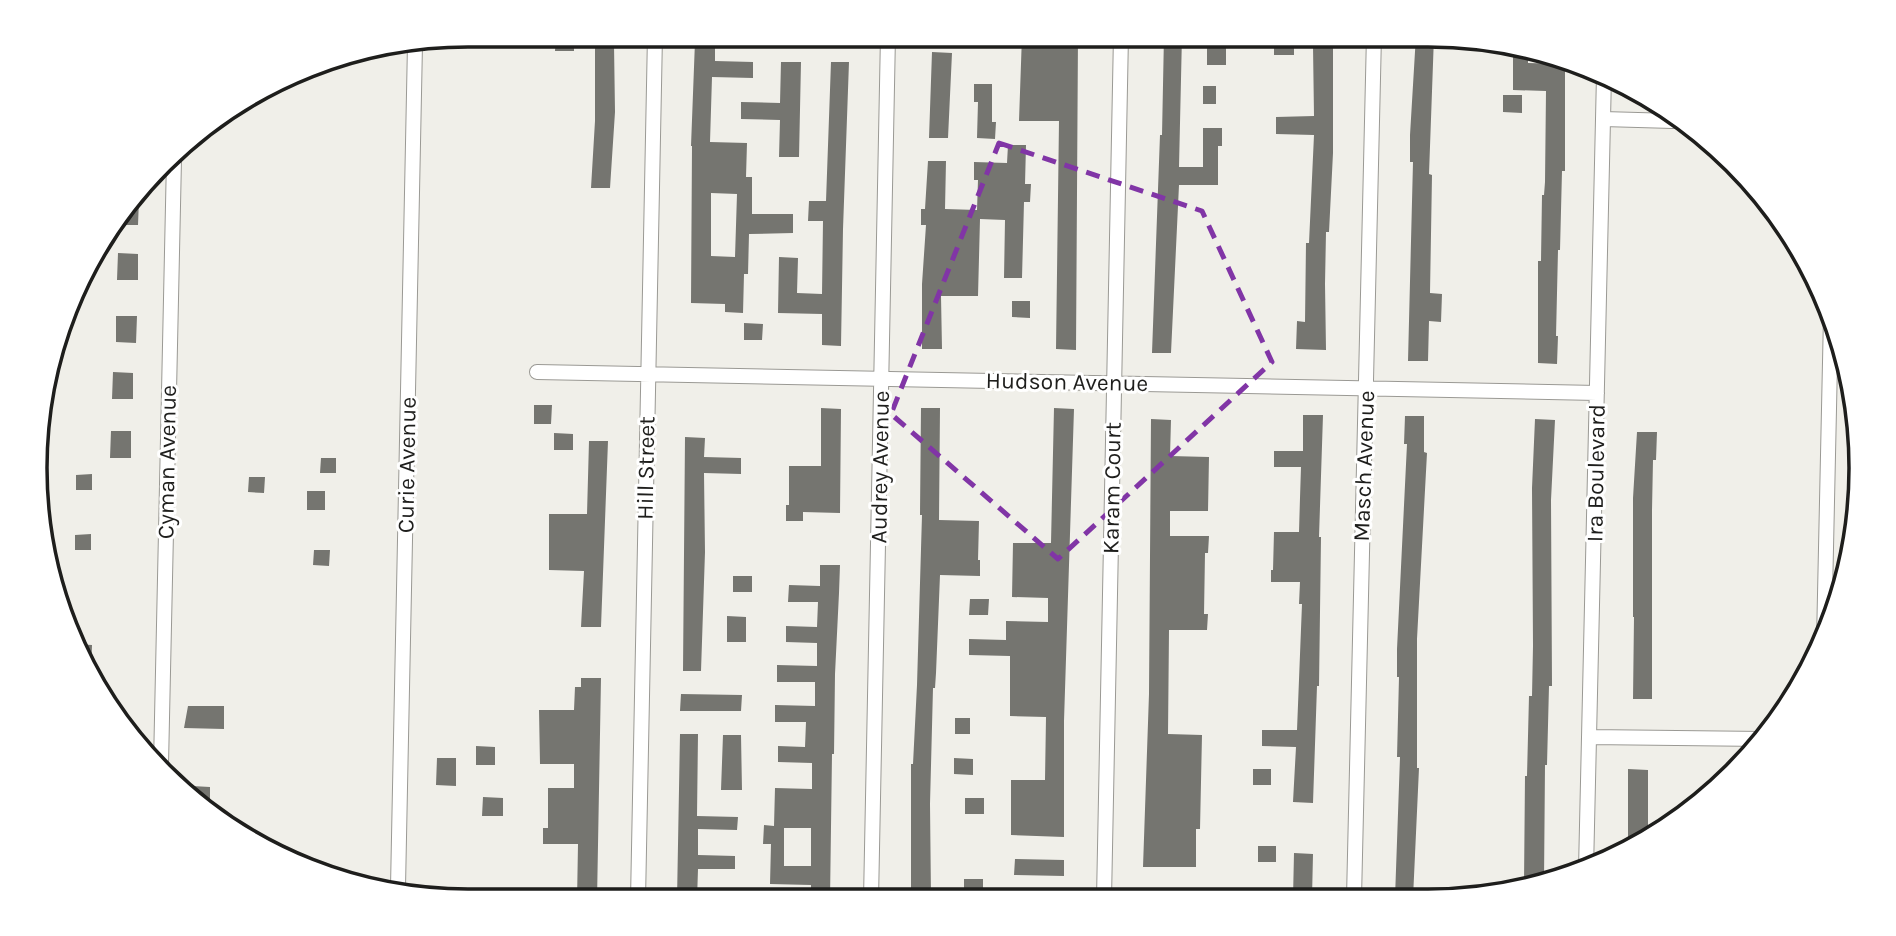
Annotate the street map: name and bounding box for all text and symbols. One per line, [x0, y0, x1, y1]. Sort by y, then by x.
street label: Hudson Avenue [985, 367, 1149, 397]
street label: Cyman Avenue [152, 385, 182, 539]
street label: Audrey Avenue [865, 390, 895, 544]
street label: Masch Avenue [1348, 390, 1380, 542]
street label: Curie Avenue [392, 397, 422, 533]
street label: Ira Boulevard [1581, 404, 1611, 542]
street label: Hill Street [632, 416, 660, 520]
street label: Karam Court [1097, 421, 1127, 554]

